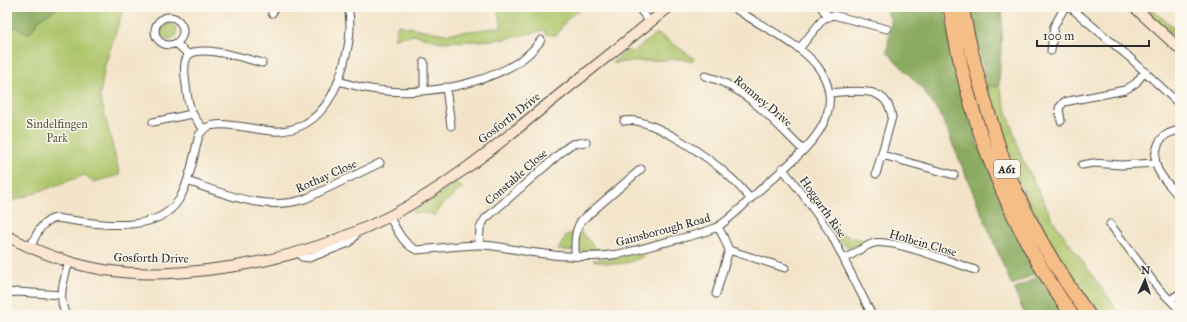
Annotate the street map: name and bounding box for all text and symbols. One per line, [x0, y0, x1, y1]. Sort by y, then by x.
scale bar [1037, 22, 1149, 48]
text: 100 m [1043, 29, 1074, 43]
street label: Romney Drive [731, 73, 795, 129]
street label: Gosforth Drive [475, 89, 543, 147]
park label: Sindelfingen Park [26, 117, 88, 145]
street label: Constable Close [482, 146, 550, 208]
street label: Rothay Close [293, 156, 359, 196]
road number: A61 [994, 160, 1020, 178]
street label: Hoggarth Rise [796, 174, 849, 241]
street label: Gainsborough Road [614, 211, 712, 250]
street label: Holbein Close [888, 227, 958, 259]
street label: Gosforth Drive [113, 250, 189, 266]
north arrow [1125, 260, 1165, 300]
text: N [1140, 264, 1151, 277]

